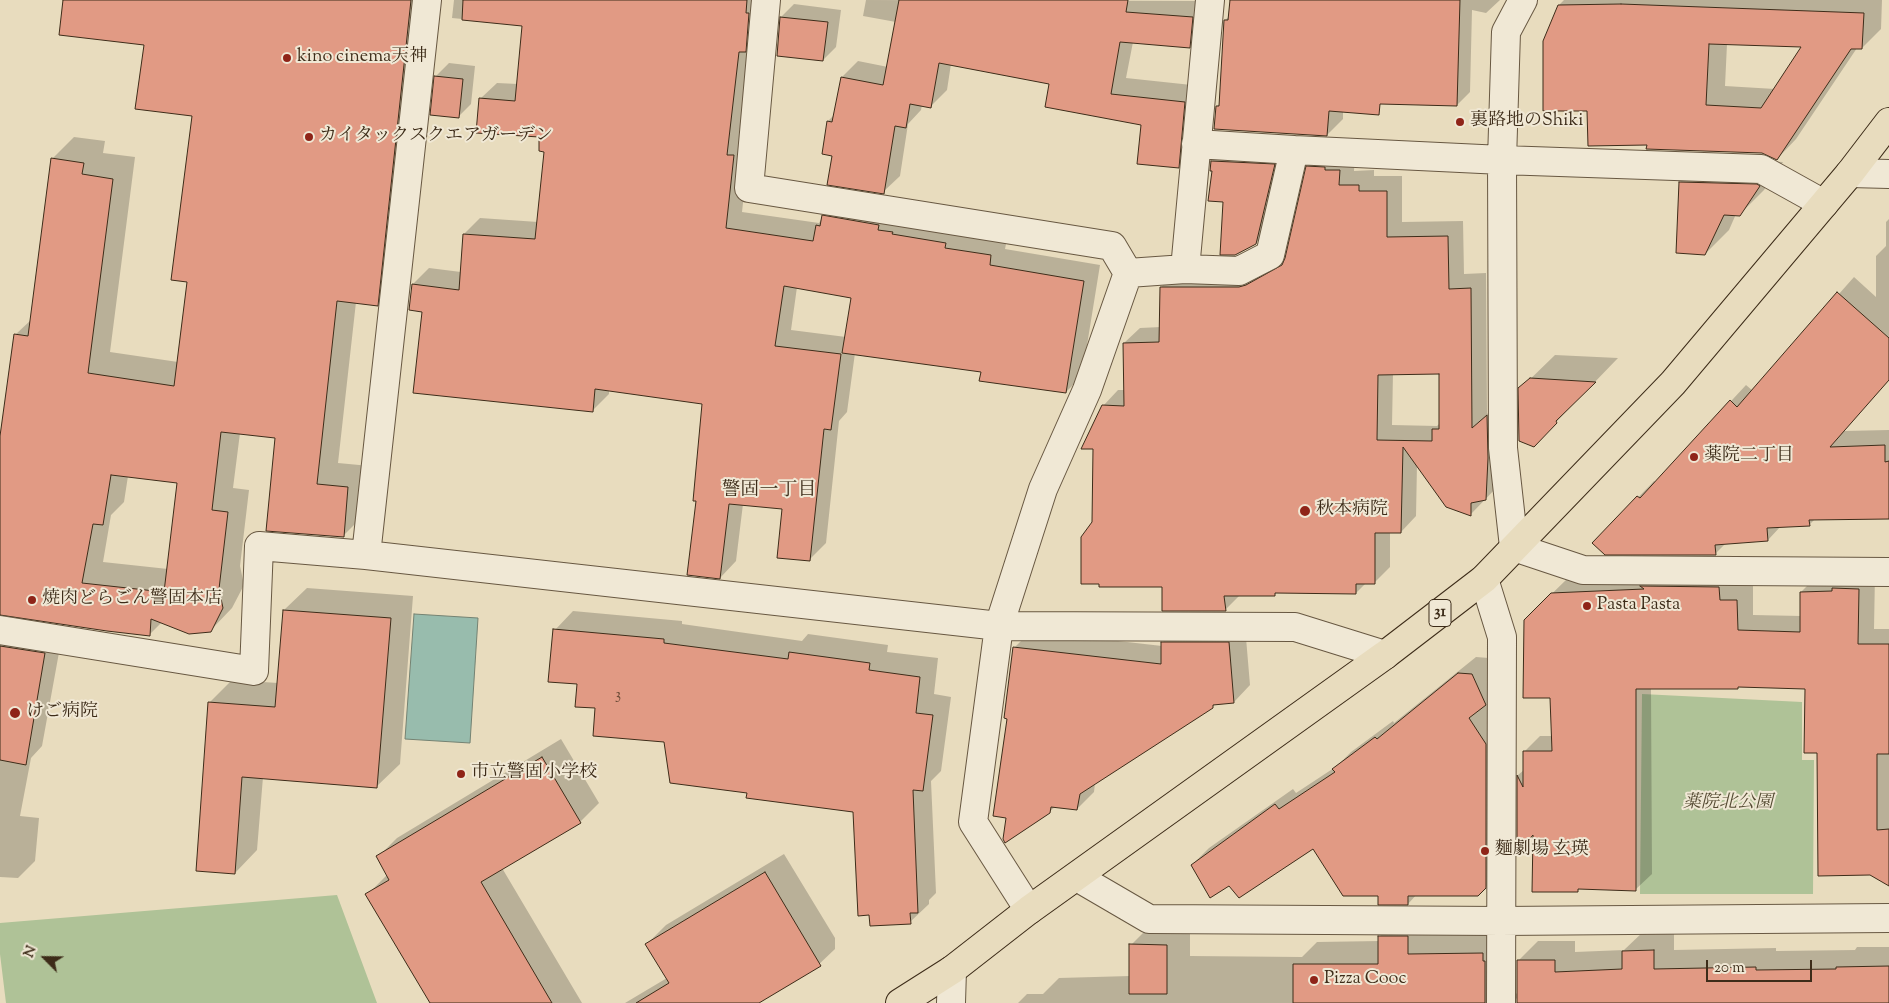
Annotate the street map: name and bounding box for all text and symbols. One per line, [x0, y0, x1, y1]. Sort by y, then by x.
place label: kino cinema天神 [297, 47, 427, 69]
marker: kino cinema天神 [281, 52, 293, 64]
place label: 裏路地のShiki [1470, 111, 1583, 133]
marker: 裏路地のShiki [1454, 116, 1466, 128]
place label: カイタックスクエアガーデン [319, 126, 553, 148]
marker: カイタックスクエアガーデン [303, 131, 315, 143]
place label: 薬院二丁目 [1704, 446, 1794, 468]
marker: 薬院二丁目 [1688, 451, 1700, 463]
district label: 警固一丁目 [722, 481, 816, 503]
place label: 秋本病院 [1316, 500, 1388, 522]
marker: 秋本病院 [1298, 504, 1312, 518]
place label: 焼肉どらごん警固本店 [42, 589, 222, 611]
marker: 焼肉どらごん警固本店 [26, 594, 38, 606]
place label: Pasta Pasta [1597, 595, 1680, 617]
road number: 31 [1429, 600, 1451, 626]
marker: Pasta Pasta [1581, 600, 1593, 612]
house number: 3 [615, 687, 621, 705]
place label: けご病院 [26, 702, 98, 724]
marker: けご病院 [8, 706, 22, 720]
place label: 市立警固小学校 [471, 763, 597, 785]
marker: 市立警固小学校 [455, 768, 467, 780]
park label: 薬院北公園 [1683, 793, 1773, 815]
place label: 麵劇場 玄瑛 [1495, 840, 1589, 862]
marker: 麵劇場 玄瑛 [1479, 845, 1491, 857]
north arrow [20, 933, 70, 983]
text: N [20, 943, 43, 961]
scale bar [1709, 950, 1815, 982]
text: 20 m [1714, 958, 1745, 979]
place label: Pizza Cooc [1324, 969, 1407, 991]
marker: Pizza Cooc [1308, 974, 1320, 986]

